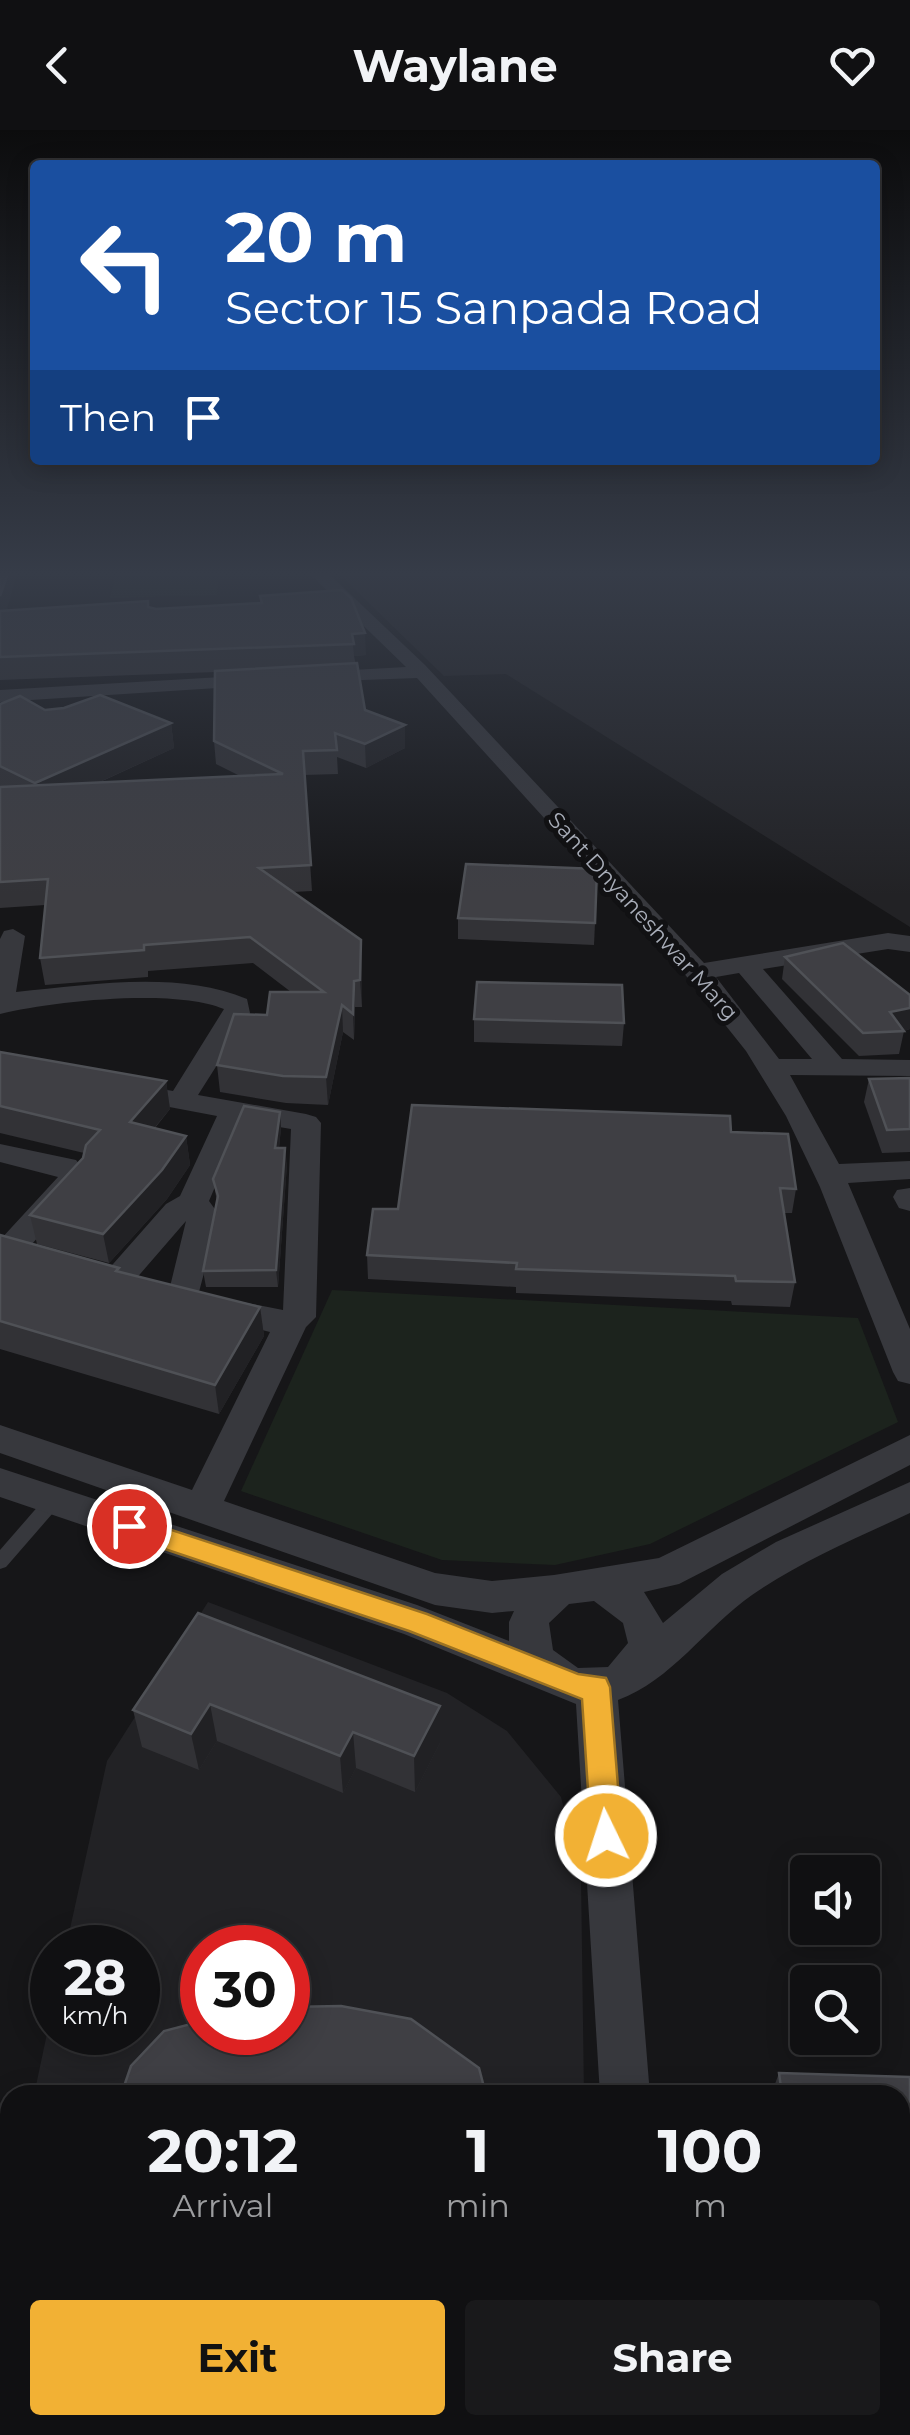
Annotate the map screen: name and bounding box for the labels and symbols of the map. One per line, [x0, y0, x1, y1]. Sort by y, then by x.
street label: Sant Dnyaneshwar Marg [542, 806, 744, 1026]
pin [87, 1484, 172, 1569]
position arrow [554, 1784, 658, 1888]
speed limit sign: 30 [180, 1925, 310, 2055]

